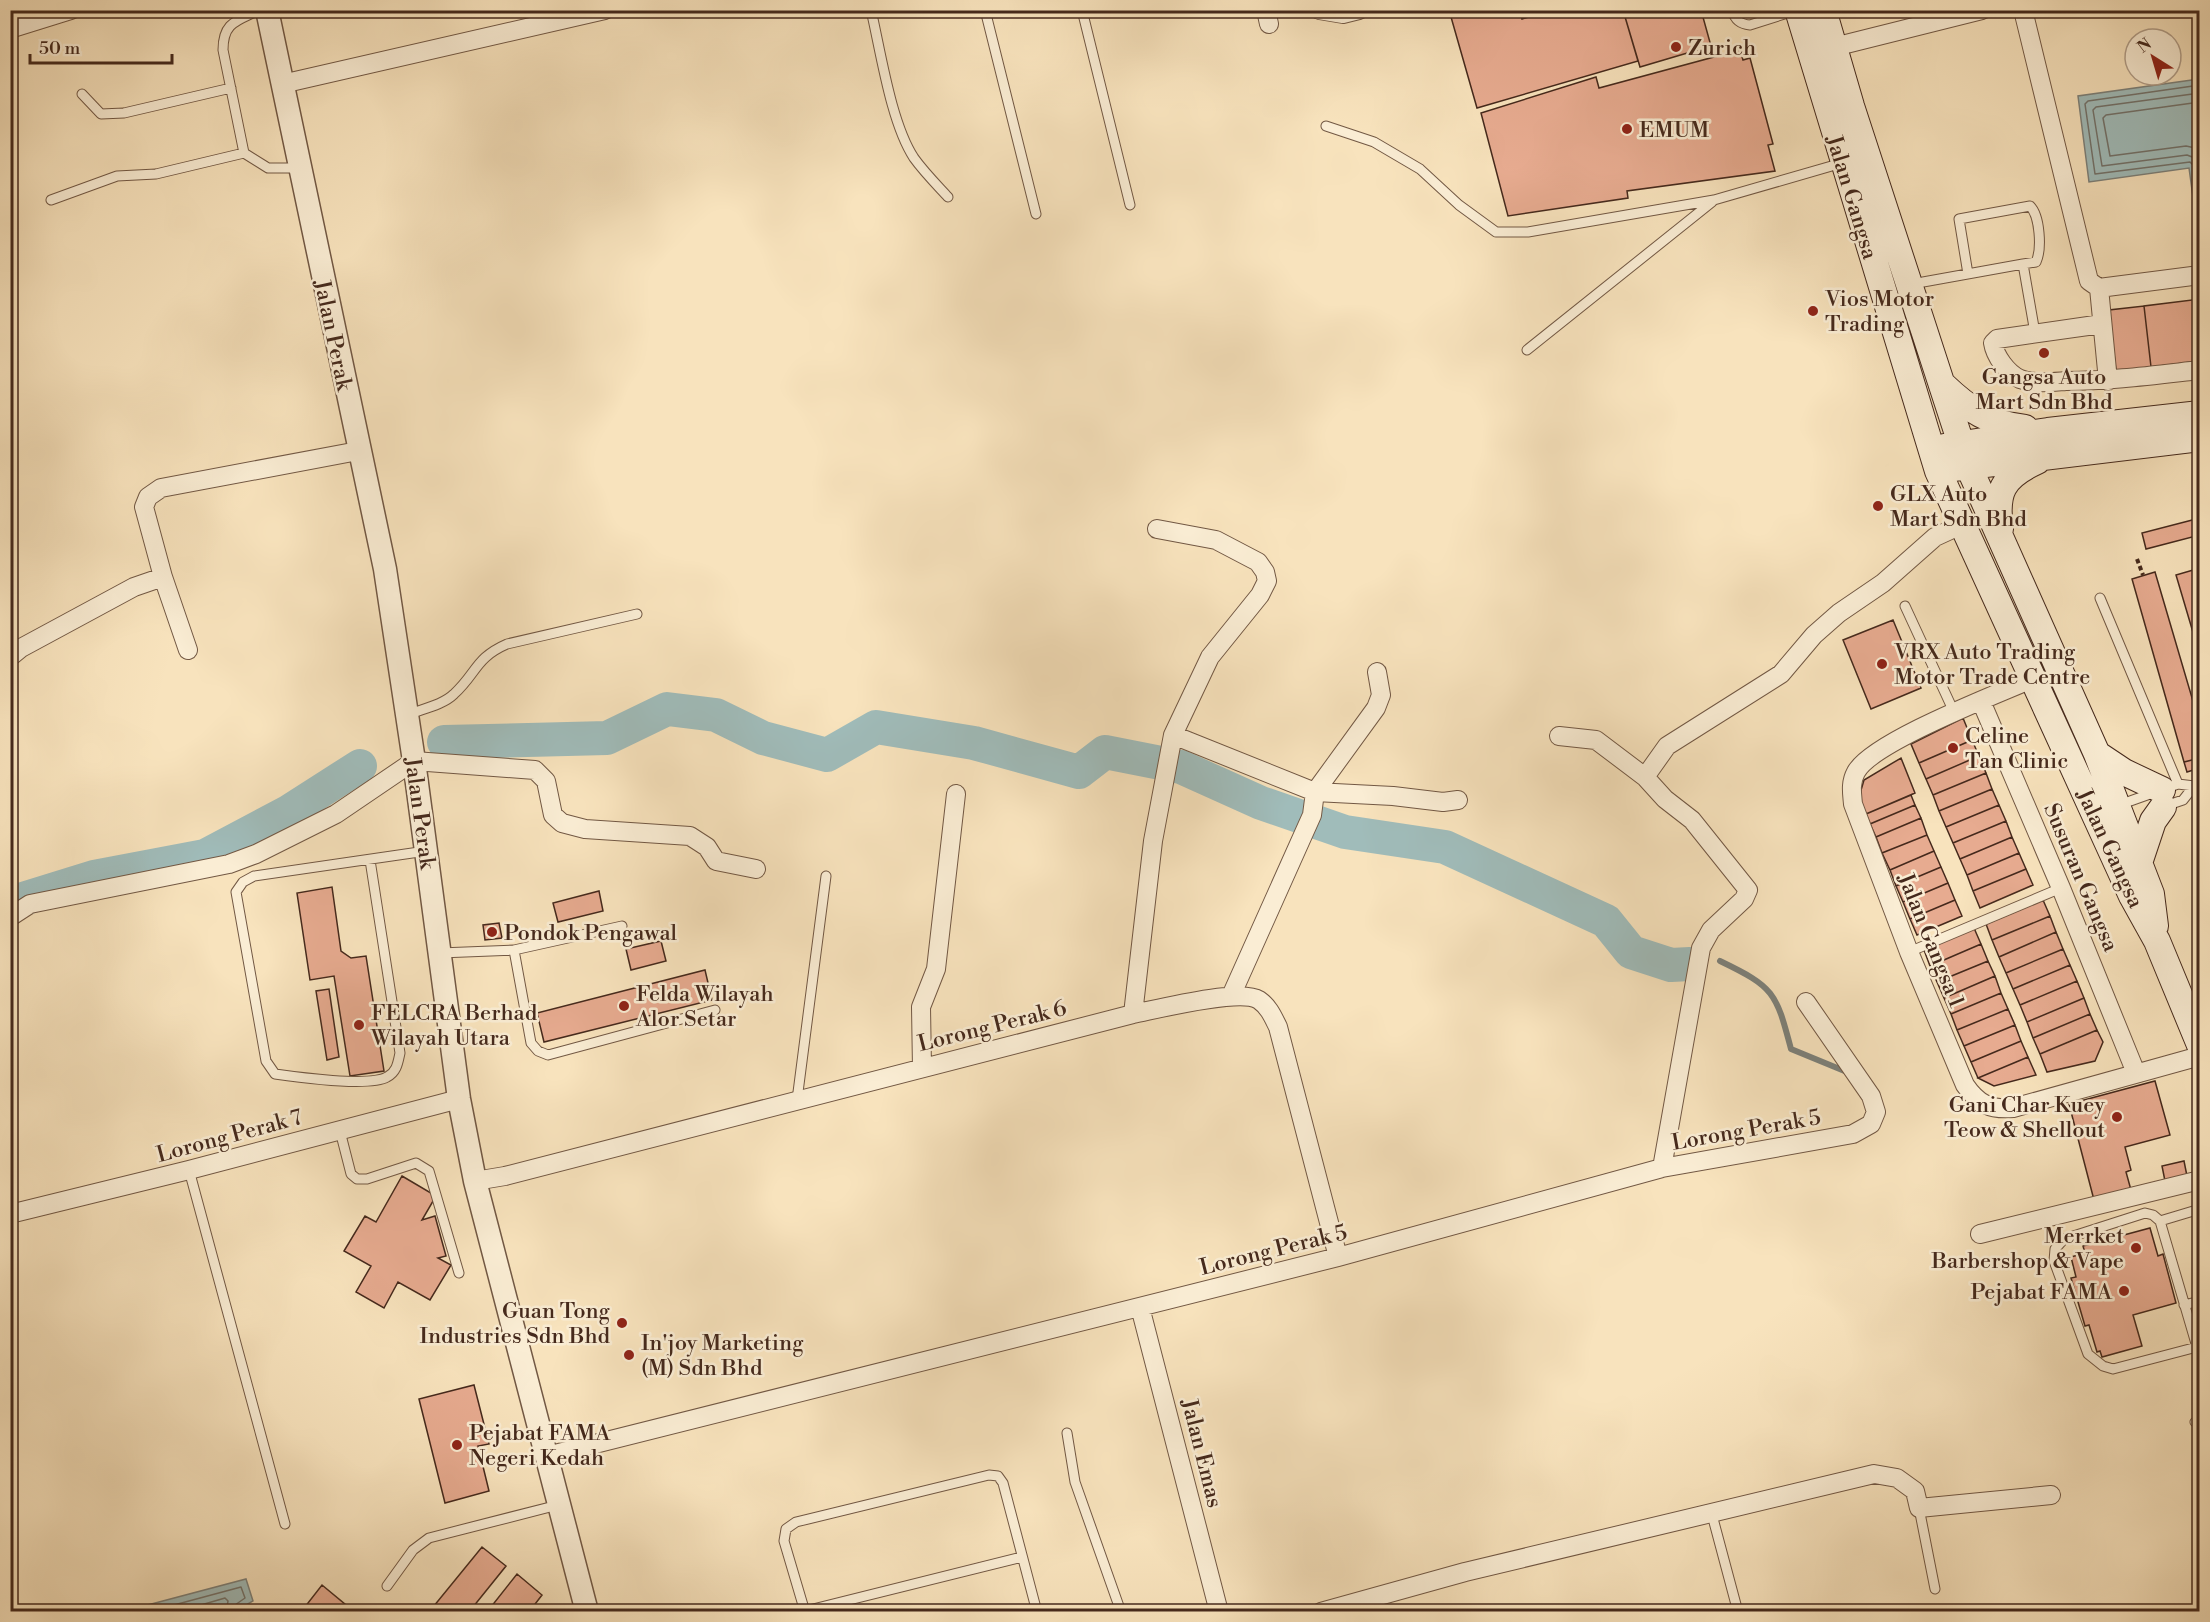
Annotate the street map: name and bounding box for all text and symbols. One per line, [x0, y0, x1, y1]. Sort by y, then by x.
scale bar [30, 27, 172, 65]
north arrow [2123, 27, 2183, 87]
text: N [2134, 34, 2156, 58]
place label: Zurich [1688, 35, 1756, 62]
text: 50 m [39, 37, 81, 60]
marker: Zurich [1669, 40, 1683, 54]
place label: EMUM [1639, 117, 1710, 144]
marker: EMUM [1620, 122, 1634, 136]
street label: Jalan Gangsa [1820, 131, 1883, 264]
street label: Jalan Perak [307, 276, 358, 395]
place label: Vios Motor Trading [1824, 286, 1934, 338]
marker: Vios Motor Trading [1806, 304, 1820, 318]
marker: Gangsa Auto Mart Sdn Bhd [2037, 346, 2051, 360]
place label: Gangsa Auto Mart Sdn Bhd [1976, 364, 2113, 416]
place label: GLX Auto Mart Sdn Bhd [1890, 481, 2027, 533]
marker: GLX Auto Mart Sdn Bhd [1871, 499, 1885, 513]
place label: VRX Auto Trading Motor Trade Centre [1893, 639, 2090, 691]
marker: VRX Auto Trading Motor Trade Centre [1875, 657, 1889, 671]
place label: Celine Tan Clinic [1965, 723, 2068, 775]
marker: Celine Tan Clinic [1946, 741, 1960, 755]
street label: Jalan Perak [398, 755, 441, 872]
street label: Jalan Gangsa [2070, 784, 2149, 913]
street label: Susuran Gangsa [2037, 800, 2124, 956]
street label: Jalan Gangsa 1 [1891, 869, 1970, 1012]
place label: Pondok Pengawal [504, 920, 678, 947]
marker: Pondok Pengawal [485, 925, 499, 939]
place label: Felda Wilayah Alor Setar [635, 981, 774, 1033]
street label: Lorong Perak 6 [915, 995, 1069, 1058]
marker: Felda Wilayah Alor Setar [617, 999, 631, 1013]
place label: FELCRA Berhad Wilayah Utara [370, 1000, 538, 1052]
marker: FELCRA Berhad Wilayah Utara [352, 1018, 366, 1032]
place label: Gani Char Kuey Teow & Shellout [1944, 1092, 2105, 1144]
street label: Lorong Perak 7 [153, 1104, 305, 1169]
street label: Lorong Perak 5 [1670, 1104, 1823, 1157]
marker: Gani Char Kuey Teow & Shellout [2110, 1110, 2124, 1124]
street label: Lorong Perak 5 [1197, 1219, 1350, 1282]
place label: Merrket Barbershop & Vape [1931, 1223, 2124, 1275]
marker: Merrket Barbershop & Vape [2129, 1241, 2143, 1255]
place label: Pejabat FAMA [1971, 1279, 2113, 1306]
marker: Pejabat FAMA [2117, 1284, 2131, 1298]
place label: Guan Tong Industries Sdn Bhd [420, 1298, 611, 1350]
marker: Guan Tong Industries Sdn Bhd [615, 1316, 629, 1330]
place label: In'joy Marketing (M) Sdn Bhd [641, 1330, 804, 1382]
marker: In'joy Marketing (M) Sdn Bhd [622, 1348, 636, 1362]
street label: Jalan Emas [1175, 1395, 1228, 1510]
place label: Pejabat FAMA Negeri Kedah [469, 1420, 611, 1472]
marker: Pejabat FAMA Negeri Kedah [450, 1438, 464, 1452]

